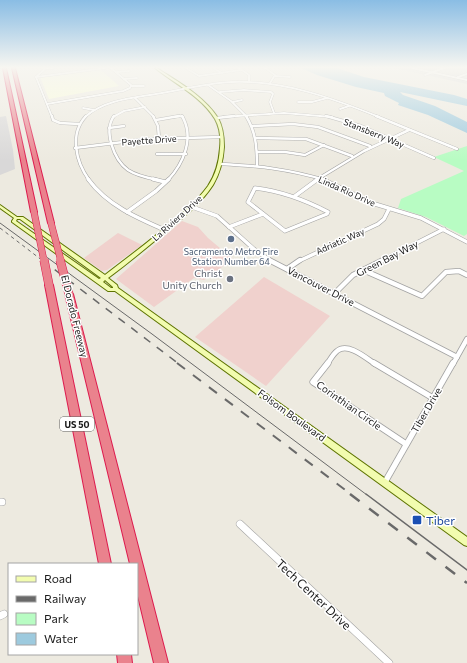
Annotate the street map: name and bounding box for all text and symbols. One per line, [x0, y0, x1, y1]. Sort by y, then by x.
street label: Stansberry Way [342, 116, 406, 150]
street label: Payette Drive [121, 133, 177, 147]
street label: Linda Rio Drive [317, 173, 378, 209]
street label: La Riviera Drive [150, 193, 204, 243]
street label: Adriatic Way [314, 225, 366, 257]
marker: Sacramento Metro Fire Station Number 64 [226, 234, 236, 244]
street label: Green Bay Way [354, 237, 420, 279]
place label: Sacramento Metro Fire Station Number 64 [184, 246, 278, 267]
street label: Vancouver Drive [285, 264, 357, 308]
place label: Christ Unity Church [163, 267, 222, 291]
street label: El Dorado Freeway [59, 274, 91, 358]
marker: Christ Unity Church [225, 274, 235, 284]
street label: Corinthian Circle [314, 378, 384, 432]
street label: Tiber Drive [408, 385, 444, 435]
street label: Folsom Boulevard [256, 386, 328, 444]
road number: US 50 [60, 417, 94, 431]
place label: Tiber [426, 513, 455, 527]
marker: Tiber [411, 514, 423, 526]
street label: Tech Center Drive [274, 556, 354, 632]
legend [8, 563, 138, 655]
text: Road [44, 571, 72, 585]
text: Railway [44, 591, 86, 605]
text: Park [44, 611, 70, 625]
text: Water [44, 631, 78, 645]

